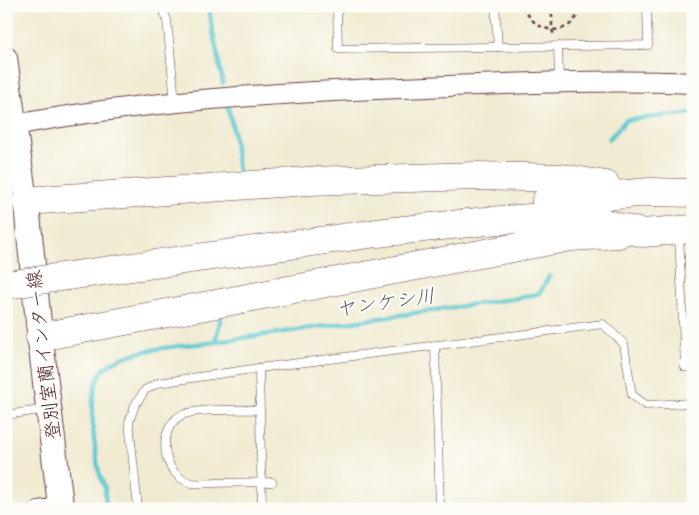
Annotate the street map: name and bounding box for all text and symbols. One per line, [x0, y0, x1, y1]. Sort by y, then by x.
street label: 登別室蘭インター線 [20, 269, 66, 441]
water label: ヤンケシ川 [334, 281, 436, 322]

